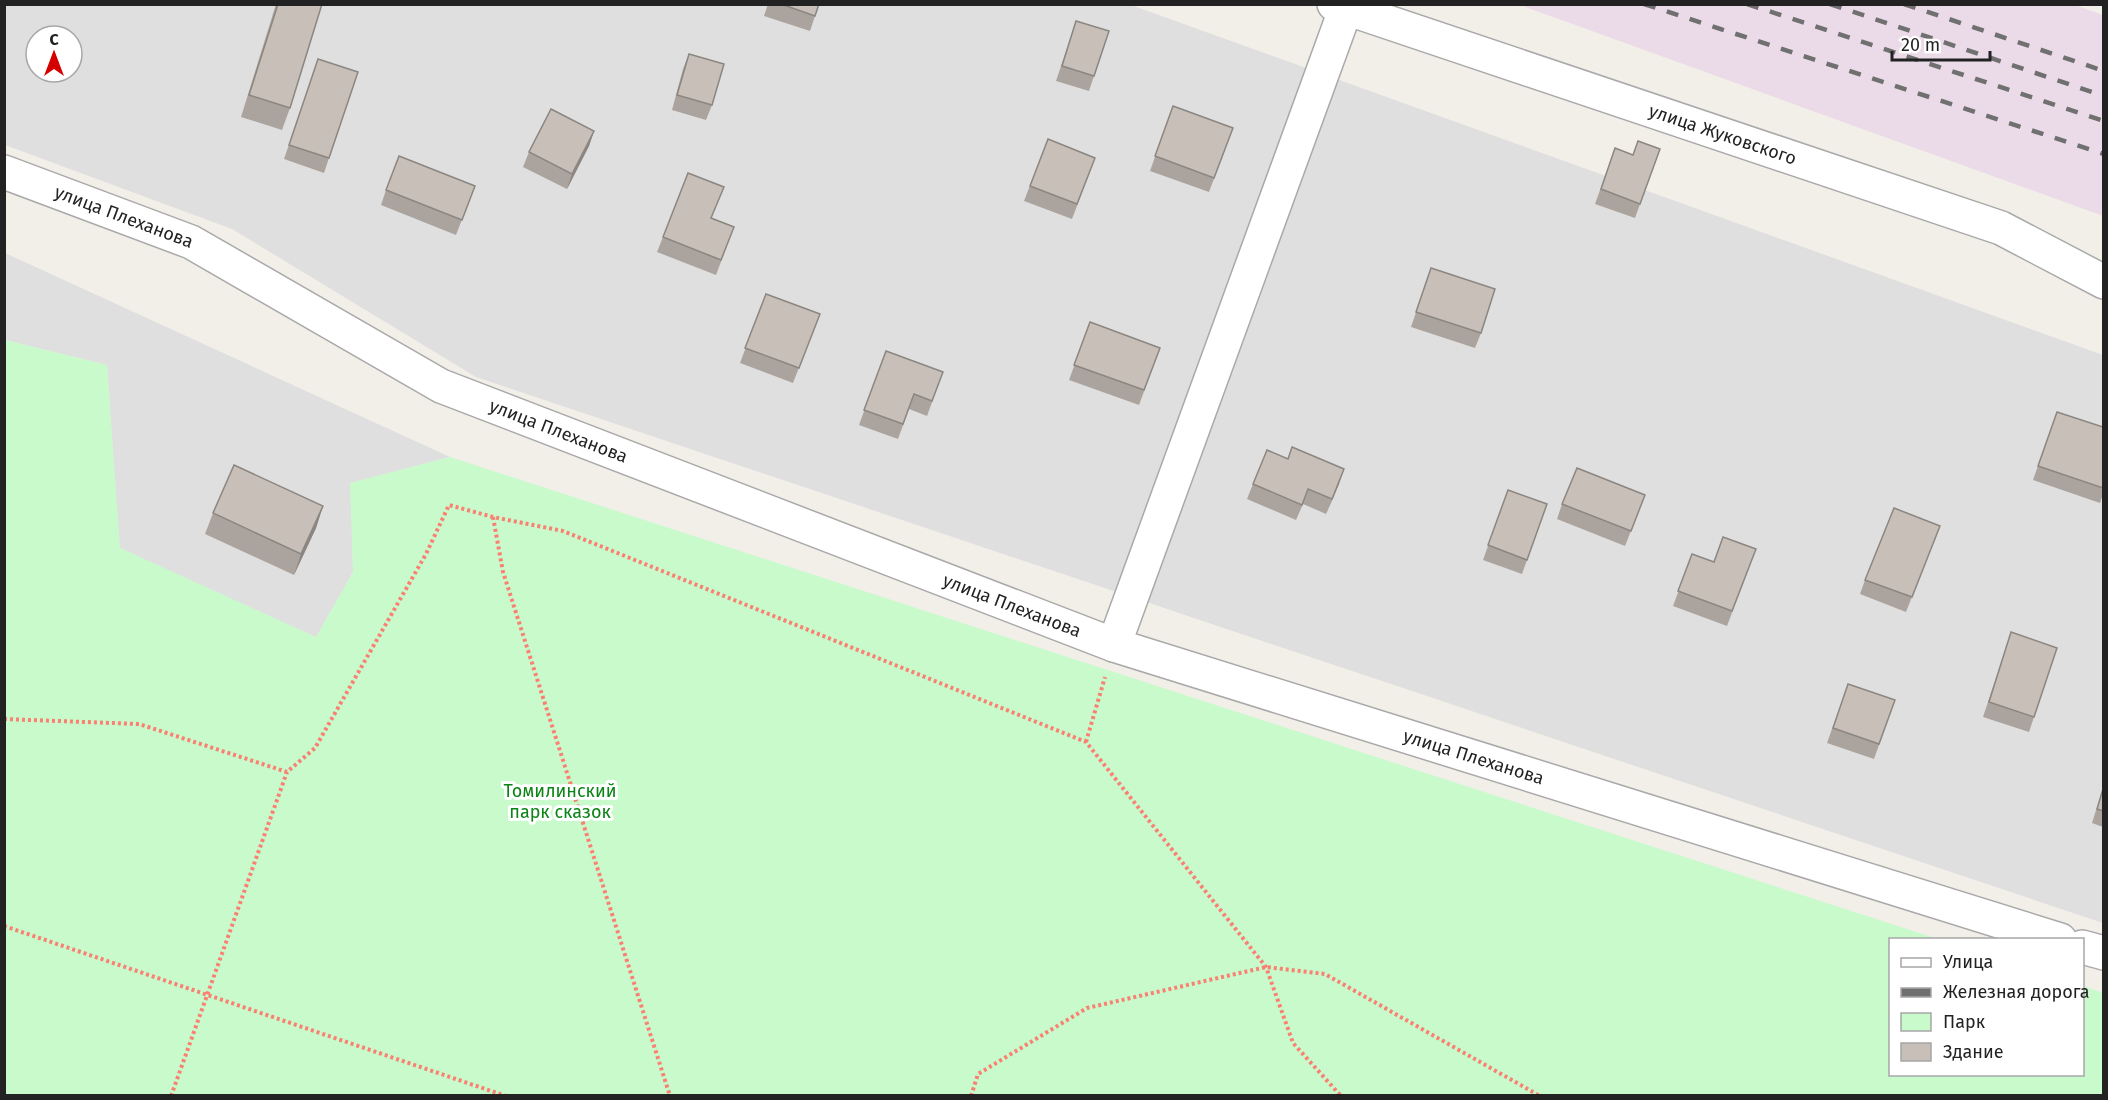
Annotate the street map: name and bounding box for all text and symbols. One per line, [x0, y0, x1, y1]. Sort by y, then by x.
north arrow [24, 24, 84, 84]
scale bar [1892, 24, 1990, 62]
text: С [49, 30, 59, 49]
text: 20 m [1901, 34, 1940, 56]
street label: улица Жуковского [1646, 100, 1799, 170]
street label: улица Плеханова [51, 181, 196, 253]
street label: улица Плеханова [486, 395, 631, 468]
street label: улица Плеханова [940, 569, 1084, 642]
street label: улица Плеханова [1400, 725, 1547, 789]
park label: Томилинский парк сказок [503, 780, 617, 823]
legend [1889, 938, 2084, 1076]
text: Улица [1943, 951, 1993, 973]
text: Железная дорога [1943, 981, 2090, 1003]
text: Парк [1943, 1011, 1986, 1033]
text: Здание [1943, 1041, 2004, 1063]

